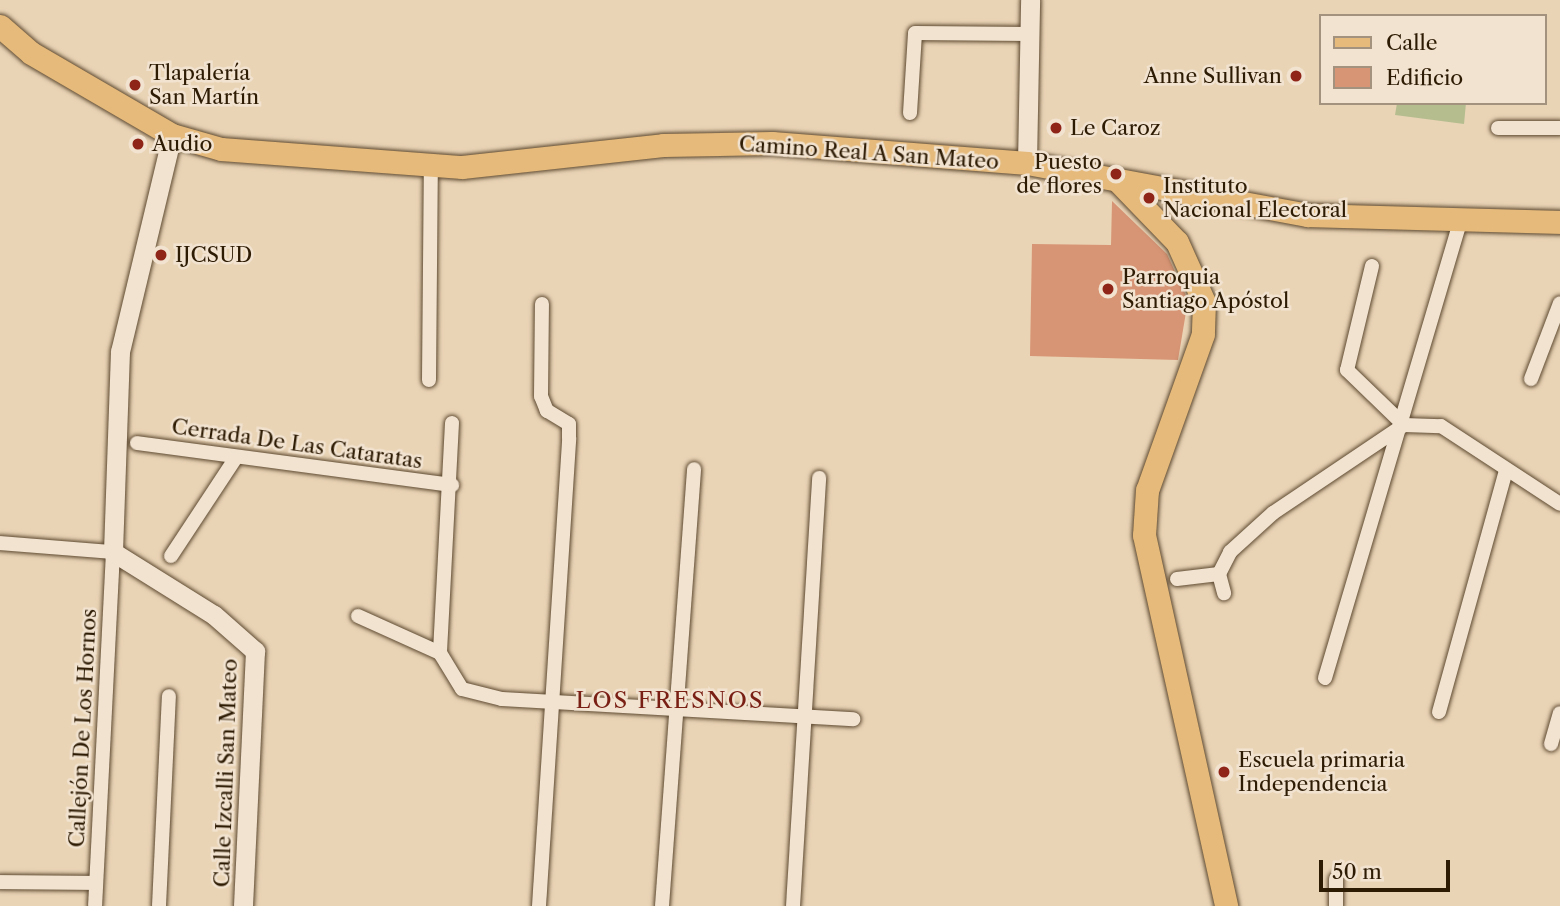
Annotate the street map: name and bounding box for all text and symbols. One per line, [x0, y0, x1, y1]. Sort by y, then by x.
legend [1318, 14, 1546, 105]
text: Calle [1386, 30, 1438, 55]
place label: Tlapalería San Martín [149, 60, 259, 110]
place label: Anne Sullivan [1144, 63, 1282, 89]
text: Edificio [1386, 65, 1463, 90]
marker: Anne Sullivan [1288, 68, 1304, 84]
marker: Tlapalería San Martín [127, 77, 143, 93]
place label: Le Caroz [1070, 115, 1161, 141]
marker: Le Caroz [1048, 120, 1064, 136]
place label: Audio [152, 131, 212, 157]
street label: Camino Real A San Mateo [737, 131, 1001, 175]
marker: Audio [130, 136, 146, 152]
place label: Puesto de flores [1016, 149, 1102, 199]
marker: Puesto de flores [1108, 166, 1124, 182]
place label: Instituto Nacional Electoral [1163, 173, 1347, 223]
marker: Instituto Nacional Electoral [1141, 190, 1157, 206]
place label: IJCSUD [175, 242, 252, 268]
marker: IJCSUD [153, 247, 169, 263]
place label: Parroquia Santiago Apóstol [1122, 264, 1290, 314]
marker: Parroquia Santiago Apóstol [1100, 281, 1116, 297]
street label: Cerrada De Las Cataratas [170, 414, 424, 474]
street label: Callejón De Los Hornos [64, 608, 102, 848]
street label: Calle Izcalli San Mateo [209, 658, 243, 888]
district label: LOS FRESNOS [577, 686, 763, 714]
place label: Escuela primaria Independencia [1238, 747, 1405, 797]
marker: Escuela primaria Independencia [1216, 764, 1232, 780]
scale bar [1322, 846, 1453, 890]
text: 50 m [1332, 859, 1382, 884]

